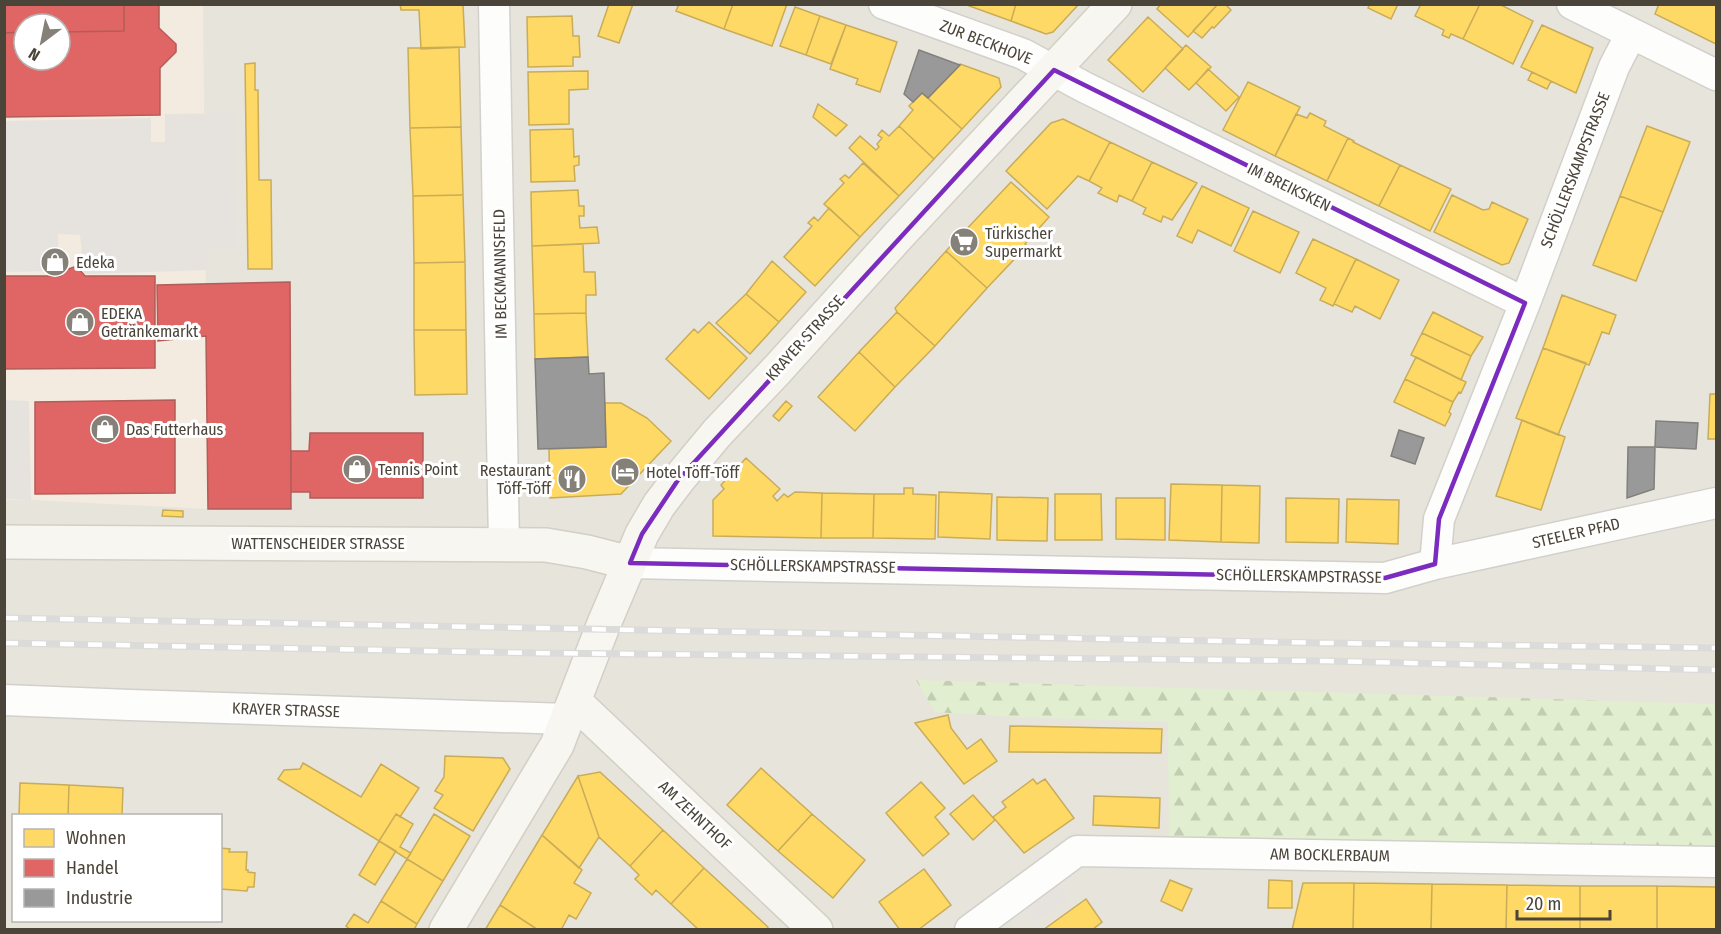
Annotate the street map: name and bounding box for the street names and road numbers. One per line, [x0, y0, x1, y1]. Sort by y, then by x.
street label: ZUR BECKHOVE [937, 16, 1035, 68]
street label: SCHÖLLERSKAMPSTRASSE [1536, 89, 1614, 251]
street label: IM BREIKSKEN [1244, 159, 1334, 215]
street label: IM BECKMANNSFELD [489, 209, 511, 339]
street label: KRAYER STRASSE [762, 291, 848, 385]
street label: STEELER PFAD [1530, 514, 1622, 552]
street label: WATTENSCHEIDER STRASSE [231, 534, 405, 553]
street label: SCHÖLLERSKAMPSTRASSE [730, 555, 896, 577]
street label: SCHÖLLERSKAMPSTRASSE [1216, 565, 1382, 587]
street label: KRAYER STRASSE [232, 699, 340, 721]
street label: AM ZEHNTHOF [655, 777, 735, 853]
street label: AM BOCKLERBAUM [1270, 844, 1390, 866]

